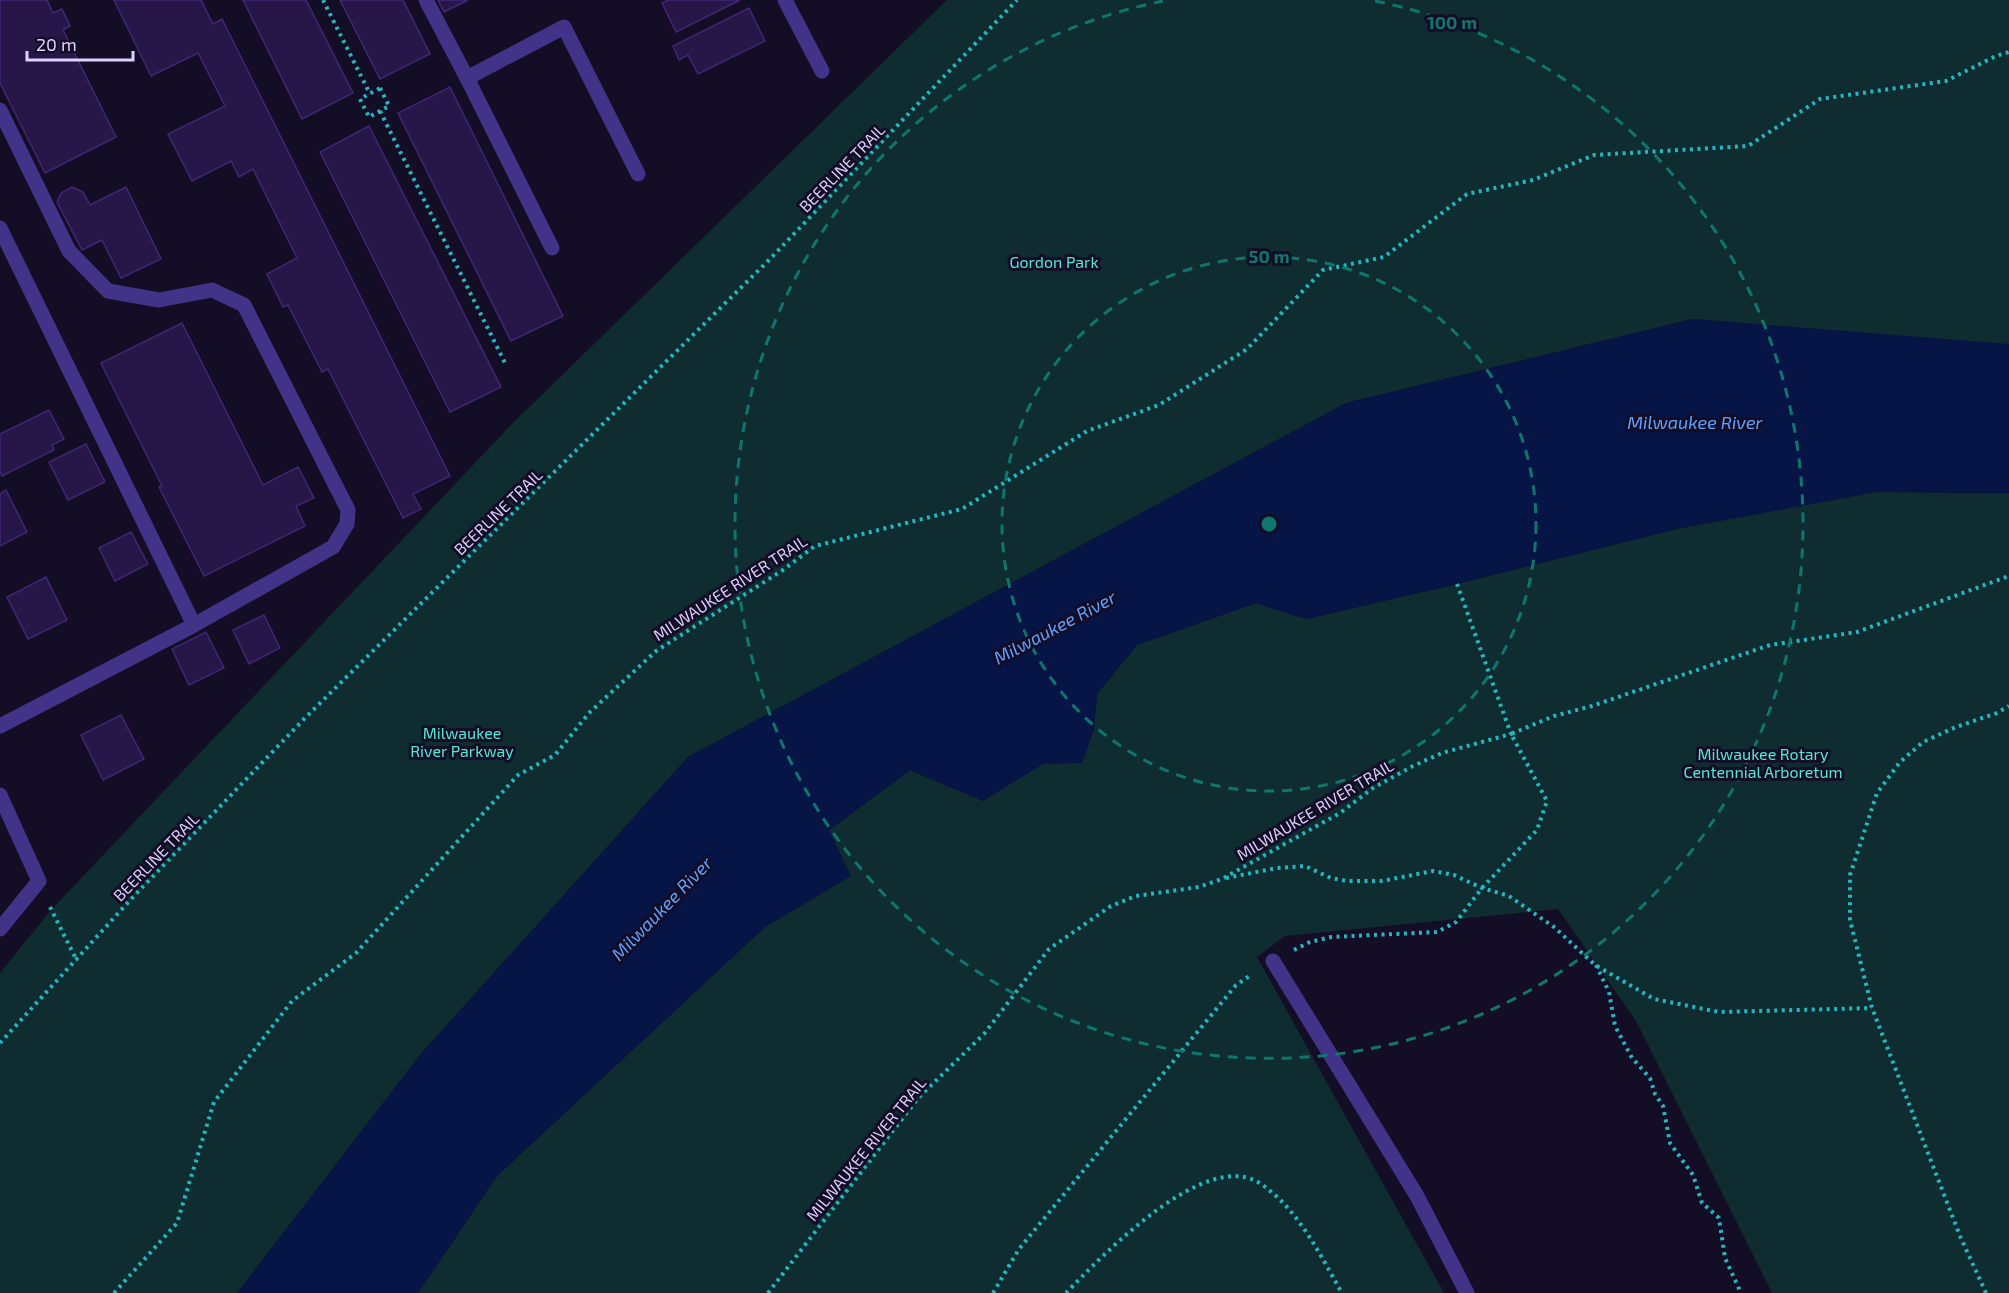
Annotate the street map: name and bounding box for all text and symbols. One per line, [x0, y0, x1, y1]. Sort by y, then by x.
text: 100 m [1427, 11, 1477, 33]
scale bar [27, 24, 134, 62]
text: 20 m [36, 33, 77, 55]
street label: BEERLINE TRAIL [795, 120, 888, 216]
text: 50 m [1248, 245, 1290, 267]
park label: Gordon Park [1009, 252, 1099, 271]
water label: Milwaukee River [1627, 411, 1764, 433]
street label: BEERLINE TRAIL [450, 465, 546, 558]
centre of rings [1259, 514, 1279, 534]
street label: MILWAUKEE RIVER TRAIL [649, 531, 810, 644]
water label: Milwaukee River [990, 585, 1120, 669]
park label: Milwaukee River Parkway [410, 723, 514, 760]
park label: Milwaukee Rotary Centennial Arboretum [1683, 744, 1843, 781]
street label: MILWAUKEE RIVER TRAIL [1233, 755, 1396, 864]
street label: BEERLINE TRAIL [109, 809, 202, 905]
water label: Milwaukee River [606, 851, 717, 965]
street label: MILWAUKEE RIVER TRAIL [802, 1073, 929, 1224]

